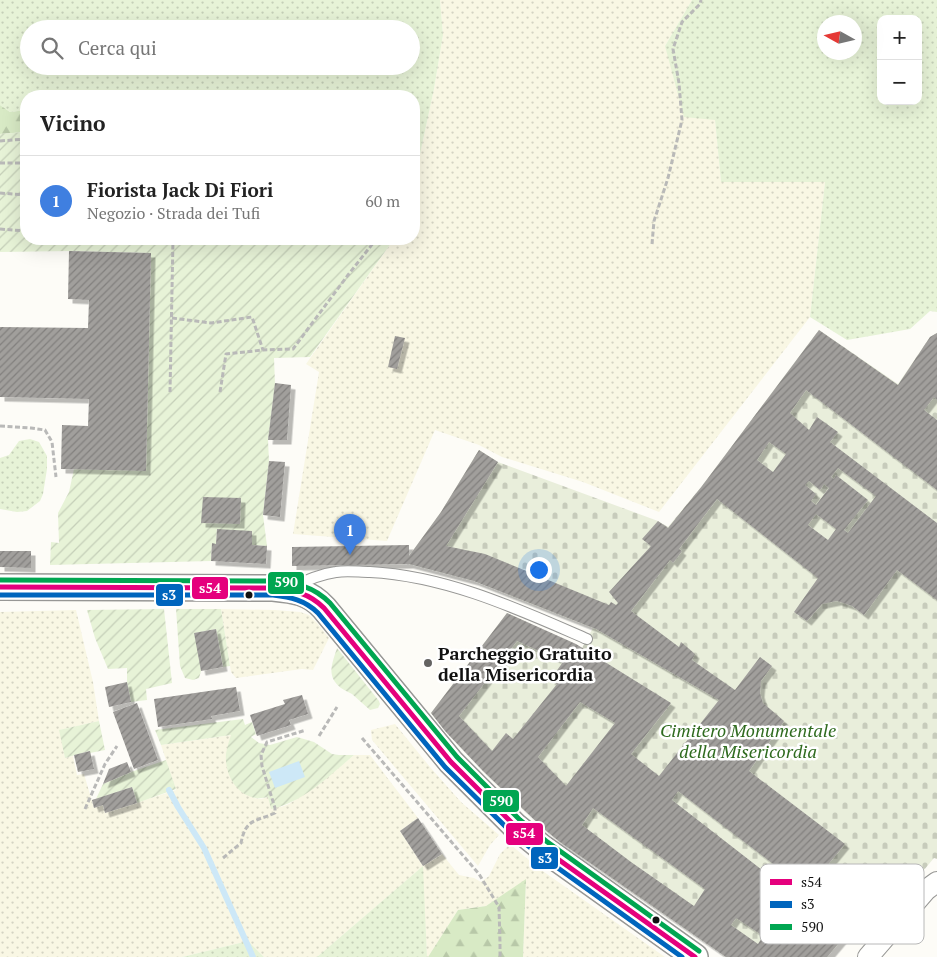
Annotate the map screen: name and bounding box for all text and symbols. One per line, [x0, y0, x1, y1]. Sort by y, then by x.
north arrow [817, 15, 862, 60]
map controls [877, 15, 922, 105]
button: + [877, 15, 922, 60]
search box [20, 20, 420, 75]
icon: search [38, 34, 66, 62]
text: Cerca qui [78, 35, 157, 60]
button: − [877, 60, 922, 105]
text: Vicino [40, 109, 106, 137]
text: Fiorista Jack Di Fiori [87, 177, 273, 202]
text: 1 [51, 190, 61, 212]
text: 60 m [365, 190, 400, 212]
text: Negozio · Strada dei Tufi [87, 202, 260, 224]
pin: 1 [334, 514, 366, 555]
your location [526, 557, 552, 583]
line badge: 590 [267, 571, 305, 595]
text: 590 [274, 572, 298, 591]
line badge: s54 [191, 576, 229, 600]
text: s54 [199, 578, 221, 597]
line badge: s3 [155, 583, 184, 607]
text: s3 [162, 585, 176, 604]
unlabelled marker [244, 590, 254, 600]
place label: Parcheggio Gratuito della Misericordia [438, 641, 612, 686]
marker: Parcheggio Gratuito della Misericordia [422, 657, 434, 669]
park label: Cimitero Monumentale della Misericordia [660, 718, 836, 763]
line badge: 590 [482, 789, 520, 813]
text: 590 [489, 791, 513, 810]
line badge: s54 [505, 822, 544, 846]
text: s54 [513, 823, 535, 842]
line badge: s3 [530, 846, 559, 870]
text: s3 [538, 848, 552, 867]
legend [760, 864, 924, 944]
text: s54 [801, 872, 823, 891]
text: s3 [801, 894, 815, 913]
unlabelled marker [651, 915, 661, 925]
text: 590 [801, 917, 823, 936]

